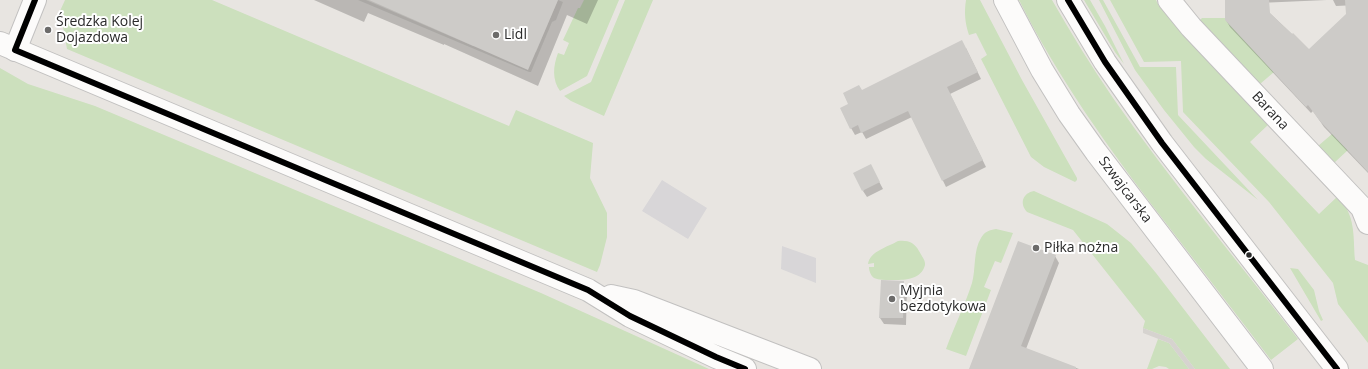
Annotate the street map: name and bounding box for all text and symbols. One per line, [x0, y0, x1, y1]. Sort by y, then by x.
place label: Średzka Kolej Dojazdowa [56, 14, 143, 46]
marker: Średzka Kolej Dojazdowa [43, 25, 53, 35]
place label: Lidl [504, 27, 527, 43]
marker: Lidl [491, 30, 501, 40]
street label: Barana [1248, 88, 1292, 134]
street label: Szwajcarska [1095, 154, 1155, 226]
place label: Piłka nożna [1044, 240, 1118, 256]
marker: Piłka nożna [1031, 243, 1041, 253]
unlabelled marker [1244, 250, 1254, 260]
place label: Myjnia bezdotykowa [900, 283, 986, 316]
marker: Myjnia bezdotykowa [887, 294, 897, 304]

